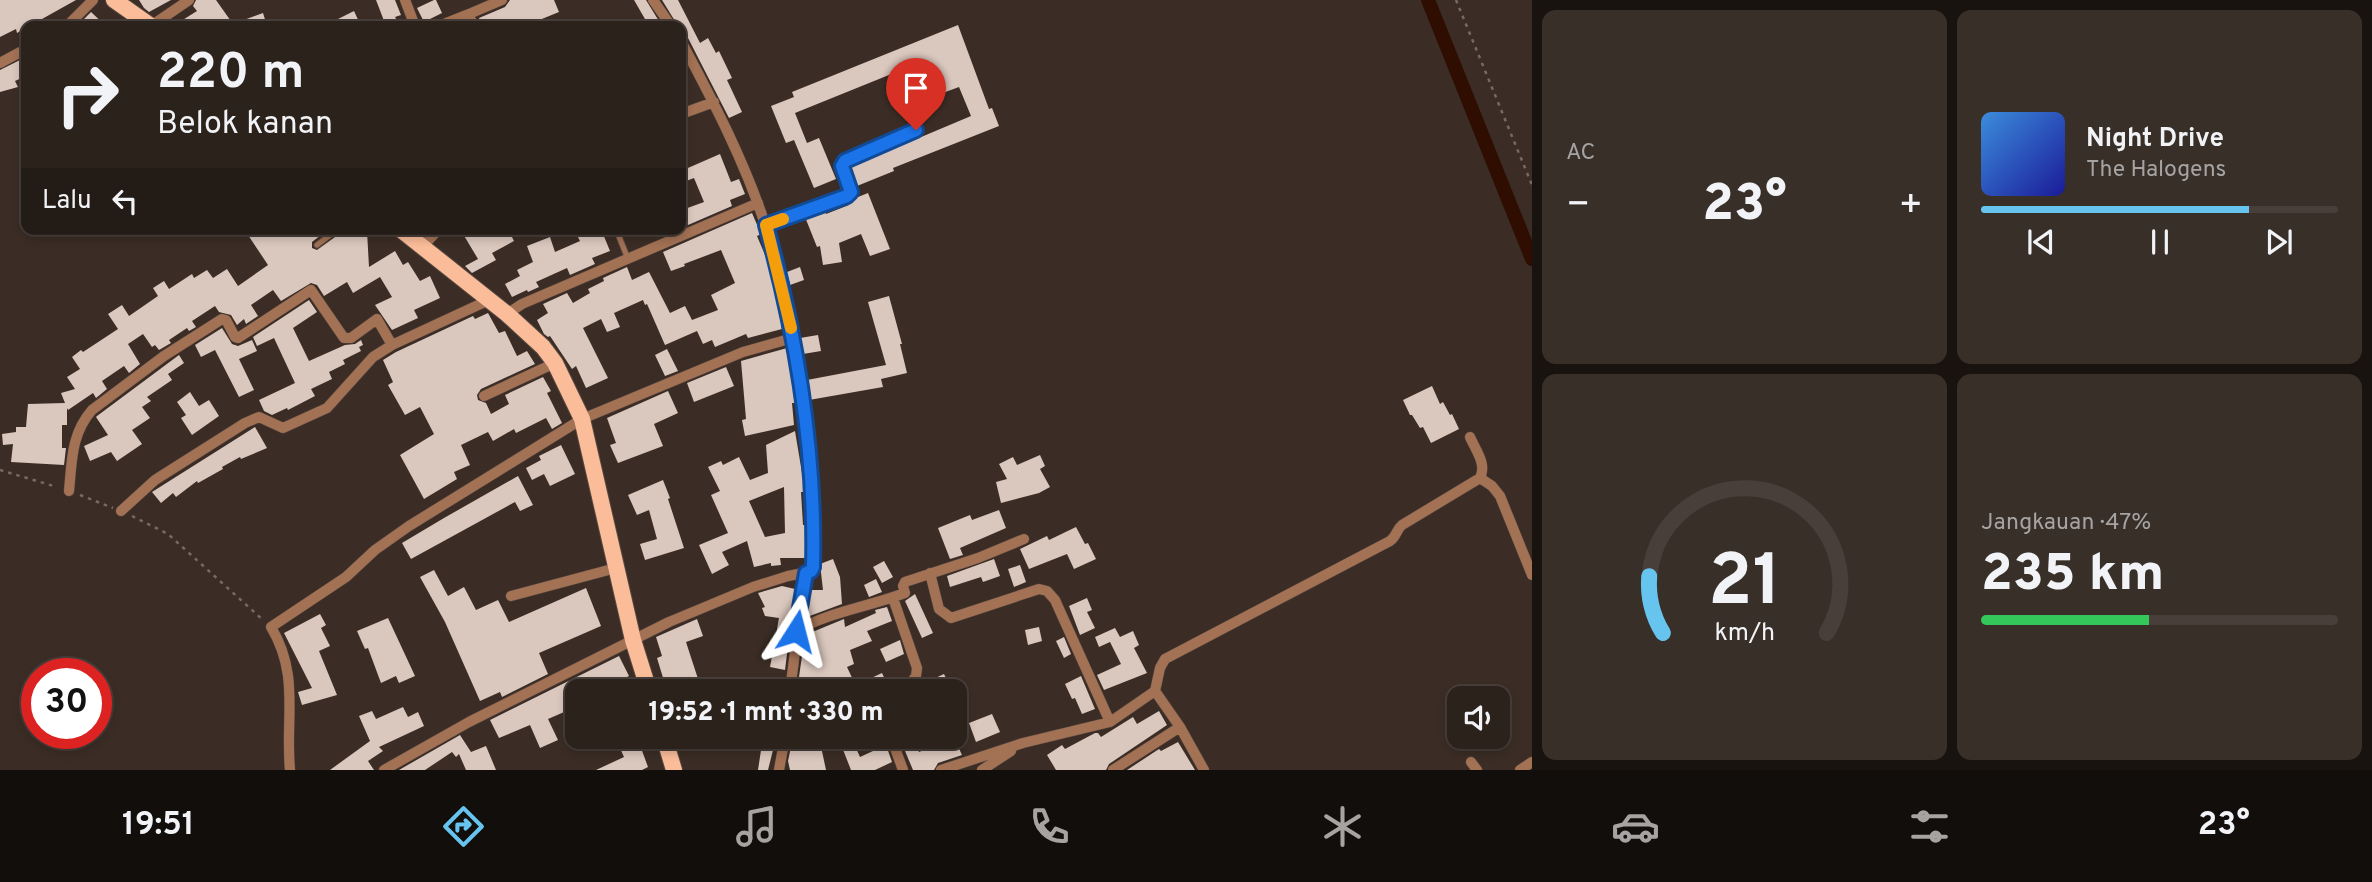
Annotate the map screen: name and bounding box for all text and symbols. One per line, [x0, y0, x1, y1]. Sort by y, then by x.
text: 220 m [157, 44, 304, 106]
icon: right [42, 49, 133, 140]
pin [886, 58, 946, 130]
icon: arrive [897, 69, 935, 107]
text: Belok kanan [157, 105, 333, 145]
text: Night Drive [2086, 123, 2224, 156]
text: AC [1566, 139, 1595, 168]
text: The Halogens [2086, 156, 2226, 185]
text: 23° [1702, 173, 1787, 239]
icon: left [106, 182, 144, 220]
text: − [1566, 182, 1591, 231]
text: + [1898, 182, 1923, 231]
text: Lalu [42, 185, 92, 218]
icon: previous [2022, 223, 2060, 261]
icon: pause [2141, 223, 2179, 261]
icon: next [2260, 223, 2298, 261]
text: Jangkauan · 47% [1981, 509, 2151, 538]
text: 21 [1708, 539, 1781, 631]
text: 235 km [1981, 543, 2164, 609]
position arrow [759, 594, 833, 668]
text: km/h [1714, 618, 1775, 650]
speed limit sign: 30 [21, 658, 112, 749]
map controls [1447, 686, 1510, 749]
button: sound [1447, 686, 1510, 749]
text: 19:52 · 1 mnt · 330 m [648, 697, 884, 730]
icon: directions [439, 802, 488, 851]
icon: music [732, 802, 781, 851]
icon: phone [1025, 802, 1074, 851]
icon: climate [1318, 802, 1367, 851]
icon: car [1611, 802, 1660, 851]
icon: filters [1905, 802, 1954, 851]
text: 19:51 [122, 806, 195, 846]
text: 23° [2198, 806, 2250, 846]

